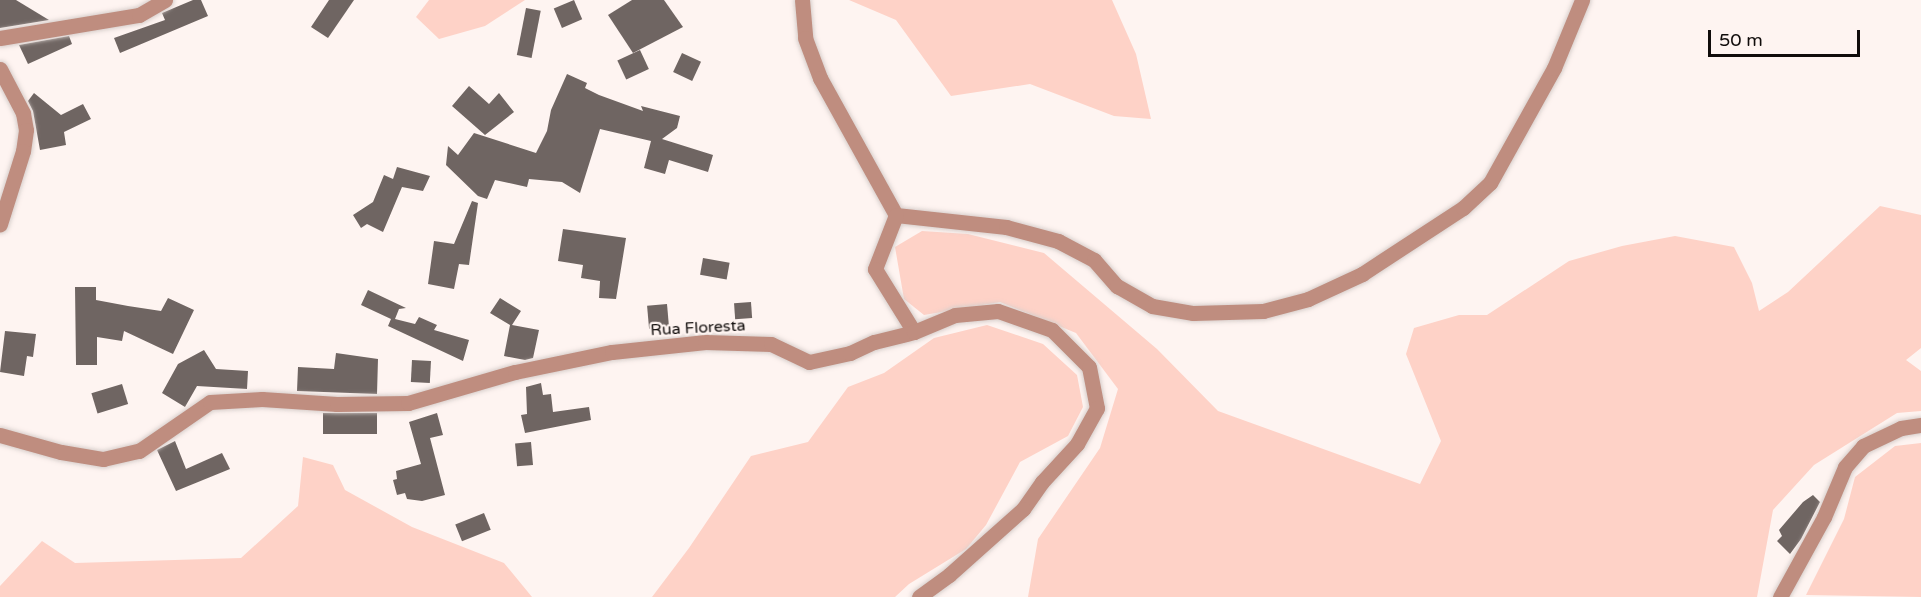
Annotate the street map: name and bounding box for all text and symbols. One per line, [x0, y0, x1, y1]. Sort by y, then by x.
scale bar [1711, 18, 1862, 56]
text: 50 m [1719, 29, 1763, 51]
street label: Rua Floresta [650, 316, 746, 340]

